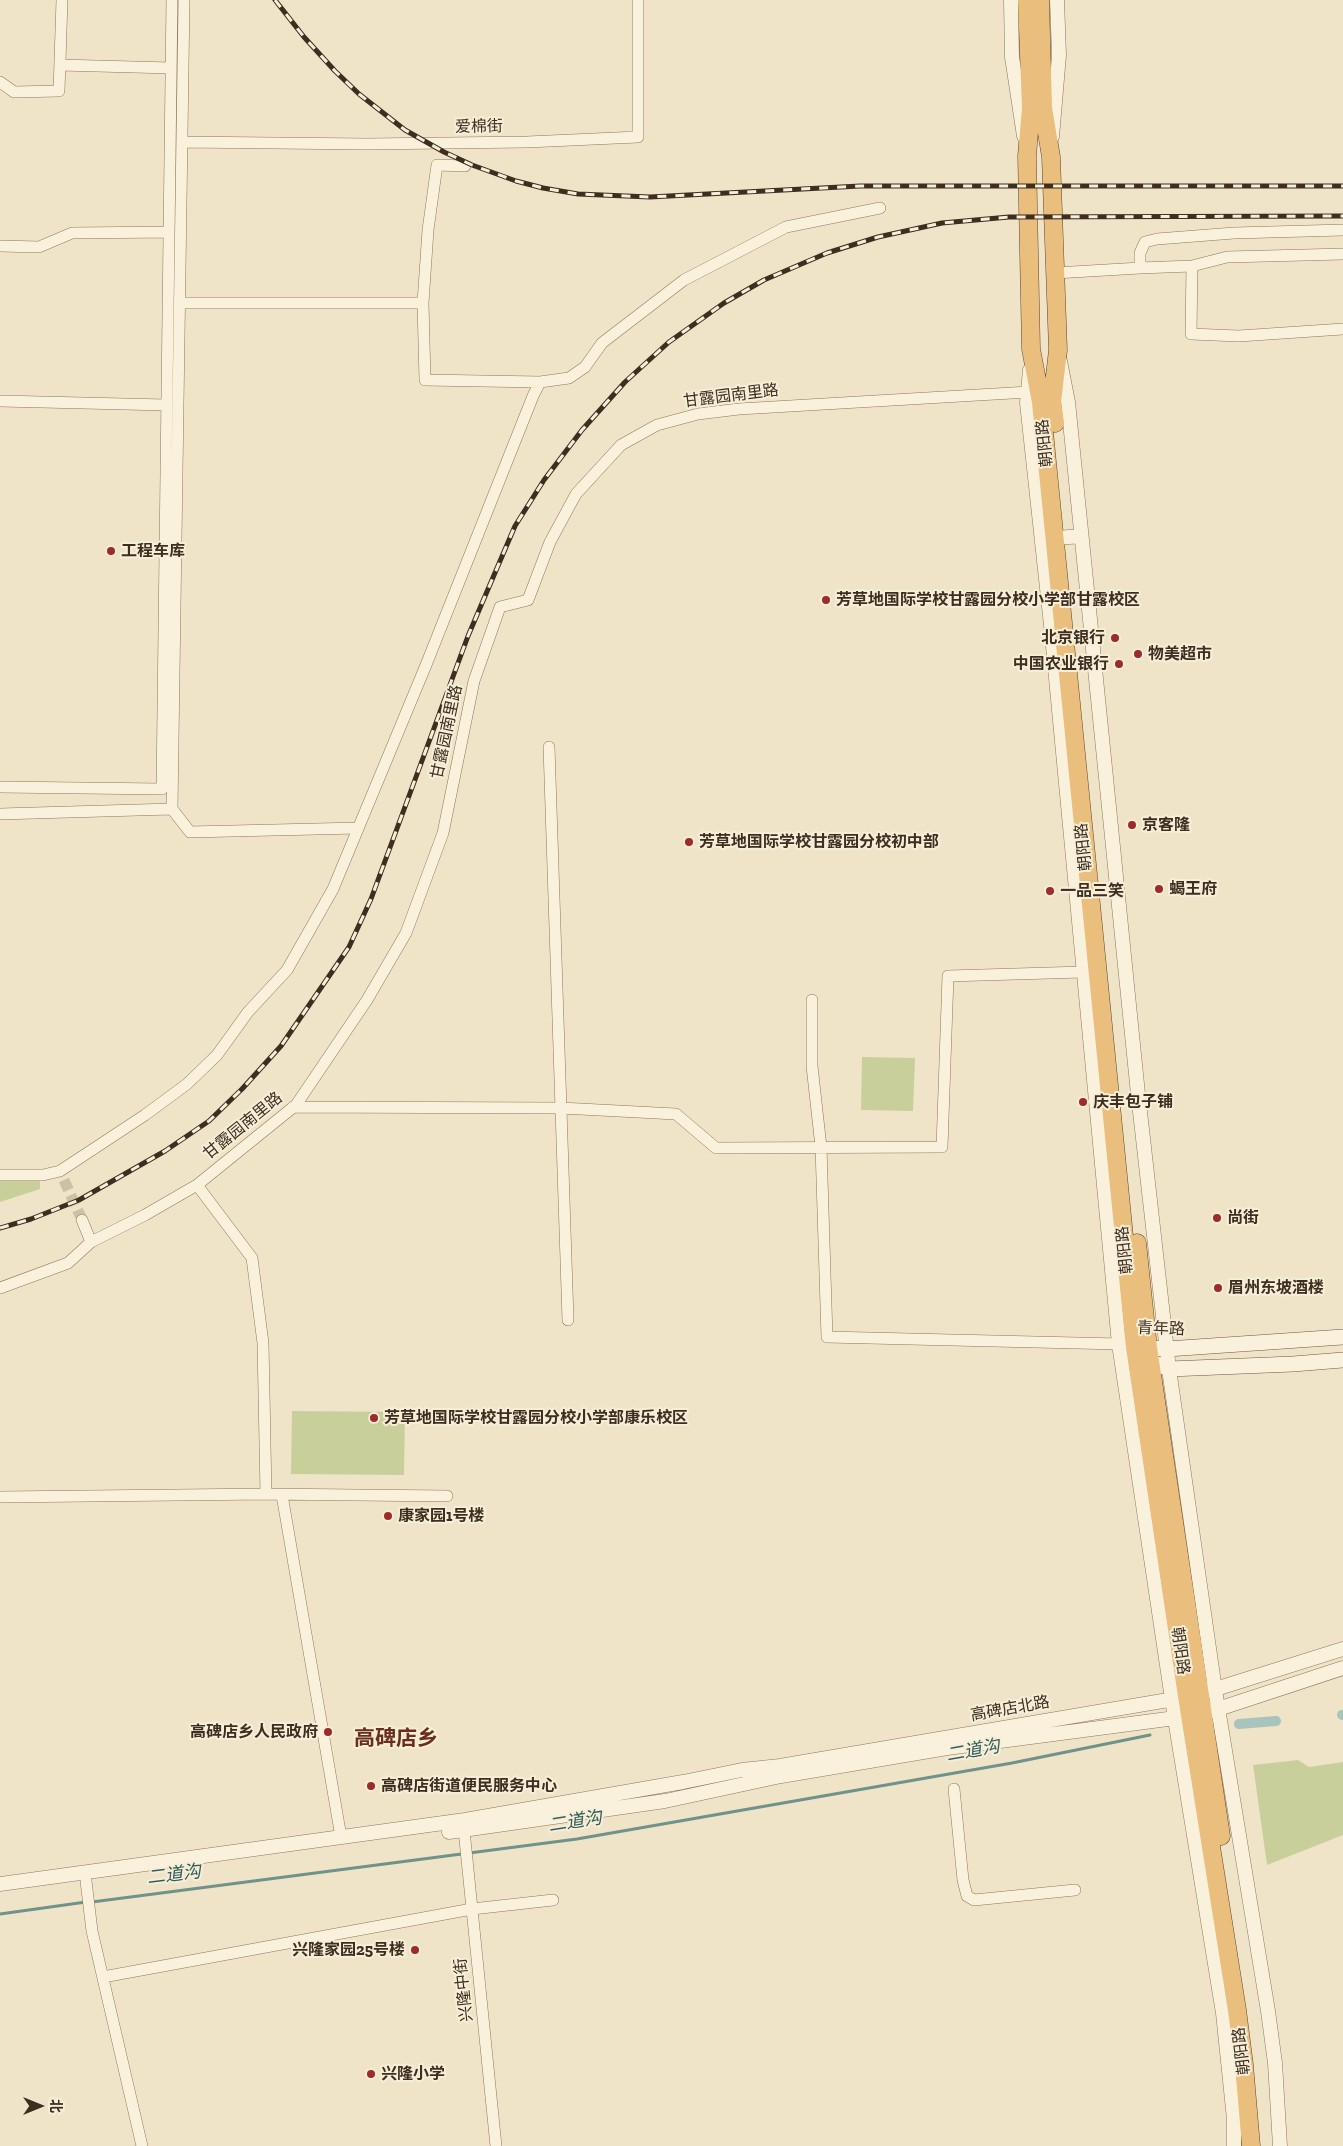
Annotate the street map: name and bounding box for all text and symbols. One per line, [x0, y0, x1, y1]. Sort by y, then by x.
street label: 爱棉街 [455, 117, 503, 137]
street label: 甘露园南里路 [682, 381, 780, 411]
street label: 朝阳路 [1033, 418, 1057, 468]
place label: 工程车库 [121, 541, 185, 561]
marker: 工程车库 [105, 545, 117, 557]
place label: 芳草地国际学校甘露园分校小学部甘露校区 [836, 590, 1140, 610]
marker: 芳草地国际学校甘露园分校小学部甘露校区 [820, 594, 832, 606]
place label: 北京银行 [1041, 628, 1105, 648]
marker: 北京银行 [1109, 632, 1121, 644]
place label: 物美超市 [1148, 644, 1212, 664]
marker: 物美超市 [1132, 648, 1144, 660]
place label: 中国农业银行 [1013, 654, 1109, 674]
marker: 中国农业银行 [1113, 658, 1125, 670]
street label: 甘露园南里路 [428, 683, 466, 781]
place label: 京客隆 [1142, 815, 1190, 835]
marker: 京客隆 [1126, 819, 1138, 831]
street label: 朝阳路 [1072, 822, 1096, 872]
place label: 芳草地国际学校甘露园分校初中部 [699, 832, 939, 852]
marker: 芳草地国际学校甘露园分校初中部 [683, 836, 695, 848]
place label: 蝎王府 [1169, 879, 1217, 899]
place label: 一品三笑 [1060, 881, 1124, 901]
marker: 蝎王府 [1153, 883, 1165, 895]
marker: 一品三笑 [1044, 885, 1056, 897]
street label: 甘露园南里路 [200, 1088, 286, 1164]
place label: 庆丰包子铺 [1093, 1092, 1173, 1112]
marker: 庆丰包子铺 [1077, 1096, 1089, 1108]
place label: 尚街 [1227, 1208, 1259, 1228]
marker: 尚街 [1211, 1212, 1223, 1224]
street label: 朝阳路 [1113, 1225, 1137, 1275]
place label: 眉州东坡酒楼 [1228, 1278, 1324, 1298]
marker: 眉州东坡酒楼 [1212, 1282, 1224, 1294]
street label: 青年路 [1137, 1319, 1185, 1339]
place label: 芳草地国际学校甘露园分校小学部康乐校区 [384, 1408, 688, 1428]
marker: 芳草地国际学校甘露园分校小学部康乐校区 [368, 1412, 380, 1424]
place label: 康家园1号楼 [398, 1506, 484, 1526]
marker: 康家园1号楼 [382, 1510, 394, 1522]
street label: 朝阳路 [1167, 1626, 1193, 1676]
street label: 高碑店北路 [969, 1693, 1051, 1725]
place label: 高碑店乡人民政府 [190, 1722, 318, 1742]
marker: 高碑店乡人民政府 [322, 1726, 334, 1738]
district label: 高碑店乡 [354, 1726, 438, 1752]
water label: 二道沟 [945, 1736, 1001, 1766]
place label: 高碑店街道便民服务中心 [381, 1776, 557, 1796]
marker: 高碑店街道便民服务中心 [365, 1780, 377, 1792]
water label: 二道沟 [547, 1807, 603, 1837]
water label: 二道沟 [146, 1861, 202, 1889]
place label: 兴隆家园25号楼 [292, 1940, 405, 1960]
marker: 兴隆家园25号楼 [409, 1944, 421, 1956]
street label: 兴隆中街 [451, 1957, 477, 2023]
street label: 朝阳路 [1230, 2026, 1254, 2076]
place label: 兴隆小学 [381, 2064, 445, 2084]
marker: 兴隆小学 [365, 2068, 377, 2080]
north arrow [15, 2081, 65, 2131]
text: 北 [47, 2099, 64, 2113]

